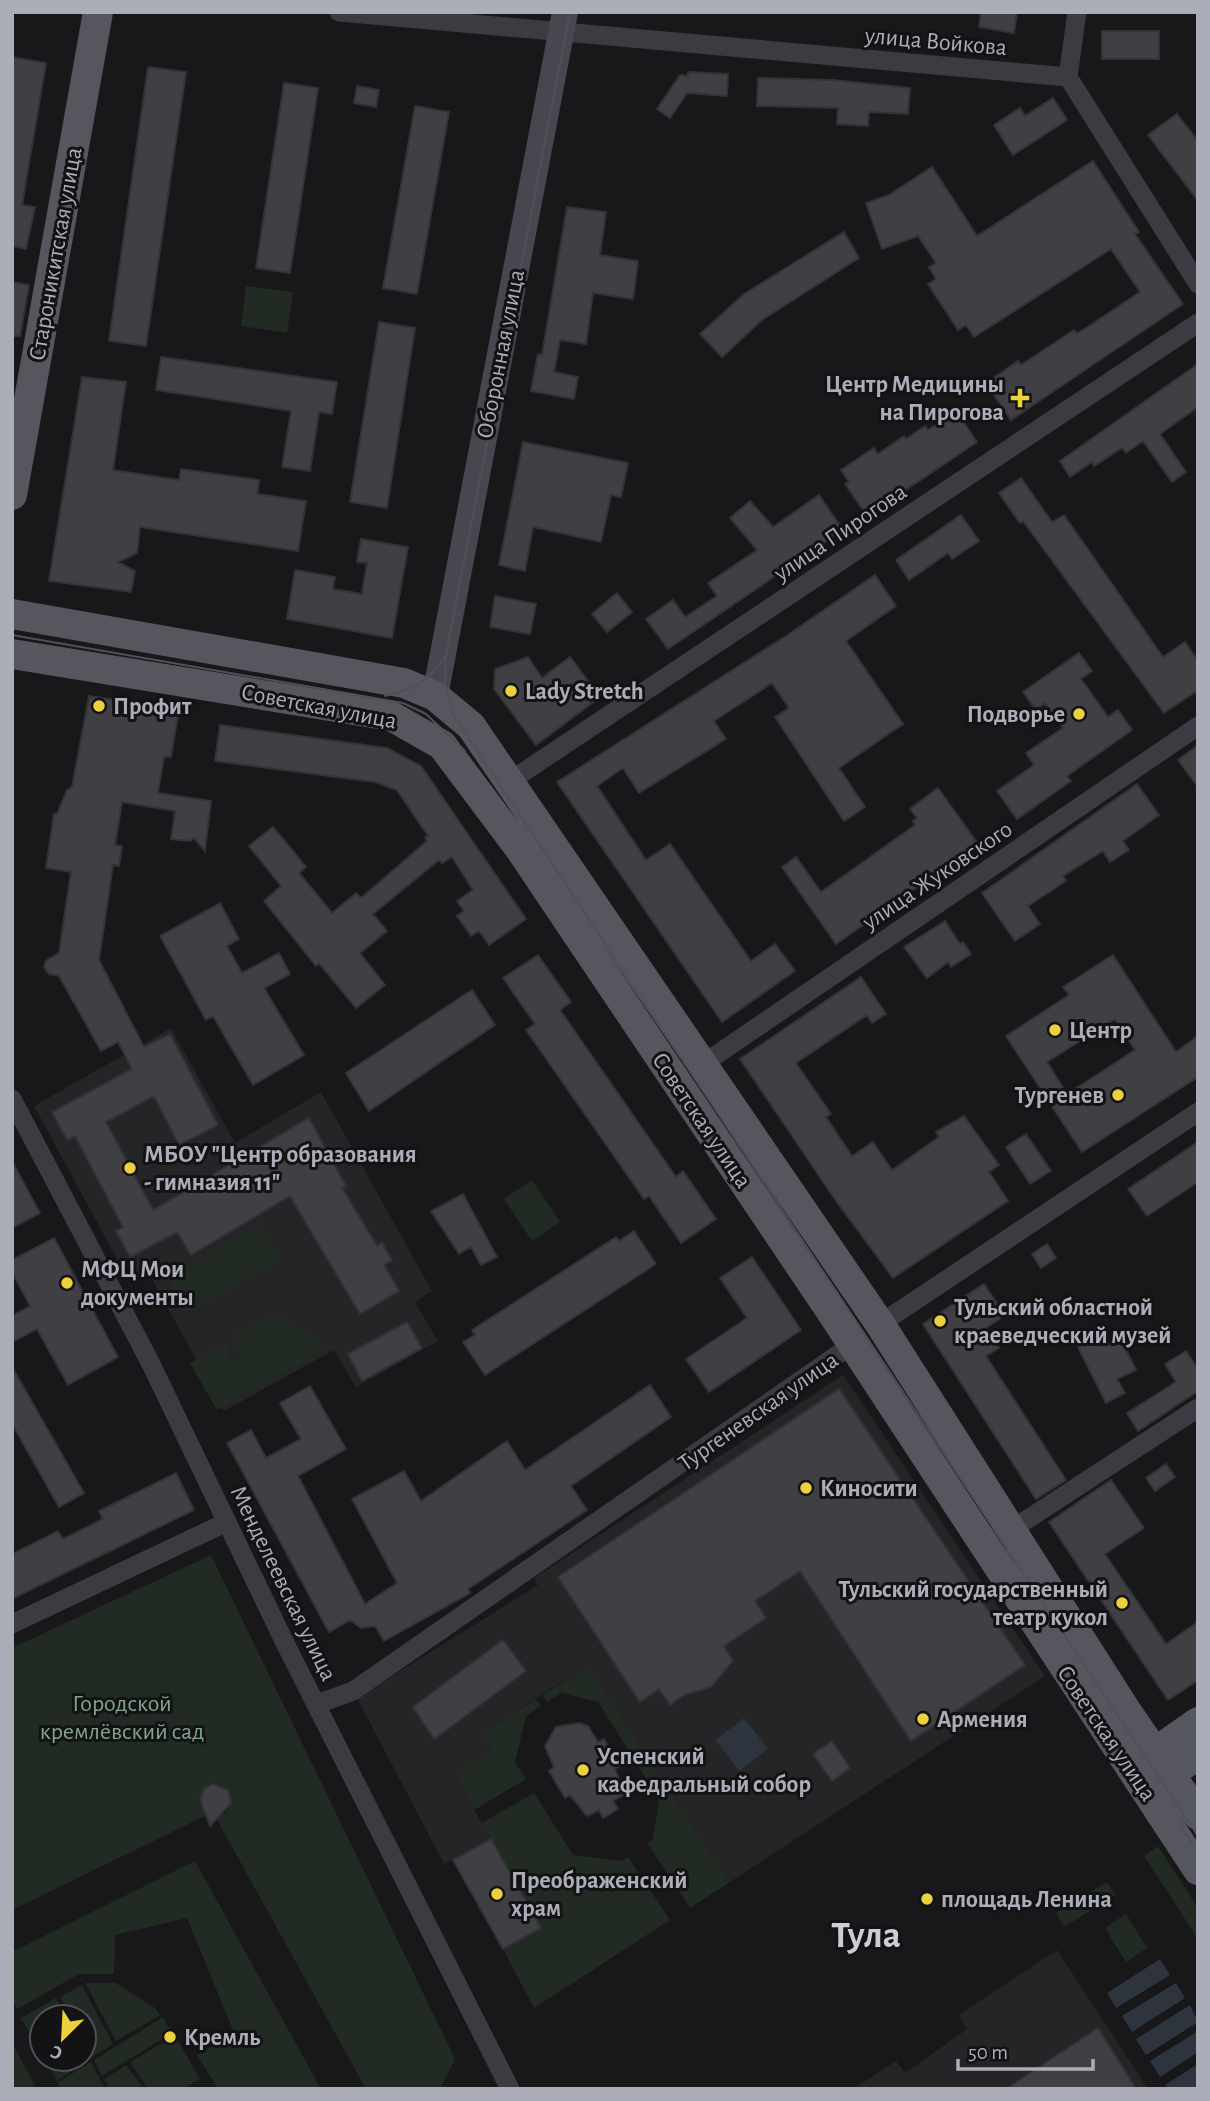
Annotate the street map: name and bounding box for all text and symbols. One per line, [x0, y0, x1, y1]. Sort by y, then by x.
street label: улица Войкова [863, 24, 1008, 60]
street label: Староникитская улица [25, 146, 87, 363]
street label: Оборонная улица [473, 268, 529, 441]
place label: Центр Медицины на Пирогова [825, 373, 1004, 425]
marker: Центр Медицины на Пирогова [1010, 388, 1030, 408]
street label: улица Пирогова [769, 480, 911, 586]
street label: Советская улица [239, 680, 399, 734]
place label: Lady Stretch [525, 680, 644, 704]
marker: Lady Stretch [503, 683, 519, 699]
place label: Профит [113, 695, 192, 719]
marker: Профит [91, 698, 107, 714]
place label: Подворье [967, 703, 1065, 727]
marker: Подворье [1071, 706, 1087, 722]
street label: улица Жуковского [858, 817, 1017, 935]
place label: Центр [1069, 1019, 1132, 1043]
marker: Центр [1047, 1022, 1063, 1038]
street label: Советская улица [647, 1048, 755, 1193]
place label: Тургенев [1015, 1084, 1104, 1108]
marker: Тургенев [1110, 1087, 1126, 1103]
place label: МБОУ "Центр образования - гимназия 11" [144, 1143, 417, 1195]
marker: МБОУ "Центр образования - гимназия 11" [122, 1160, 138, 1176]
place label: МФЦ Мои документы [81, 1258, 194, 1310]
marker: МФЦ Мои документы [59, 1275, 75, 1291]
place label: Тульский областной краеведческий музей [954, 1296, 1171, 1348]
marker: Тульский областной краеведческий музей [932, 1313, 948, 1329]
street label: Тургеневская улица [674, 1348, 843, 1476]
place label: Киносити [820, 1477, 918, 1501]
marker: Киносити [798, 1480, 814, 1496]
street label: Менделеевская улица [226, 1482, 341, 1685]
place label: Тульский государственный театр кукол [838, 1578, 1108, 1630]
marker: Тульский государственный театр кукол [1114, 1595, 1130, 1611]
street label: Советская улица [1052, 1661, 1160, 1806]
park label: Городской кремлёвский сад [40, 1692, 204, 1744]
place label: Армения [937, 1708, 1028, 1732]
marker: Армения [915, 1711, 931, 1727]
place label: Успенский кафедральный собор [597, 1745, 811, 1797]
marker: Успенский кафедральный собор [575, 1762, 591, 1778]
place label: Преображенский храм [511, 1869, 687, 1921]
marker: Преображенский храм [489, 1886, 505, 1902]
place label: площадь Ленина [941, 1888, 1112, 1912]
marker: площадь Ленина [919, 1891, 935, 1907]
district label: Тула [831, 1917, 901, 1955]
north arrow [28, 2003, 98, 2073]
place label: Кремль [184, 2026, 260, 2050]
scale bar [958, 2028, 1093, 2072]
marker: Кремль [162, 2029, 178, 2045]
text: С [48, 2041, 65, 2063]
text: 50 m [968, 2042, 1008, 2063]

